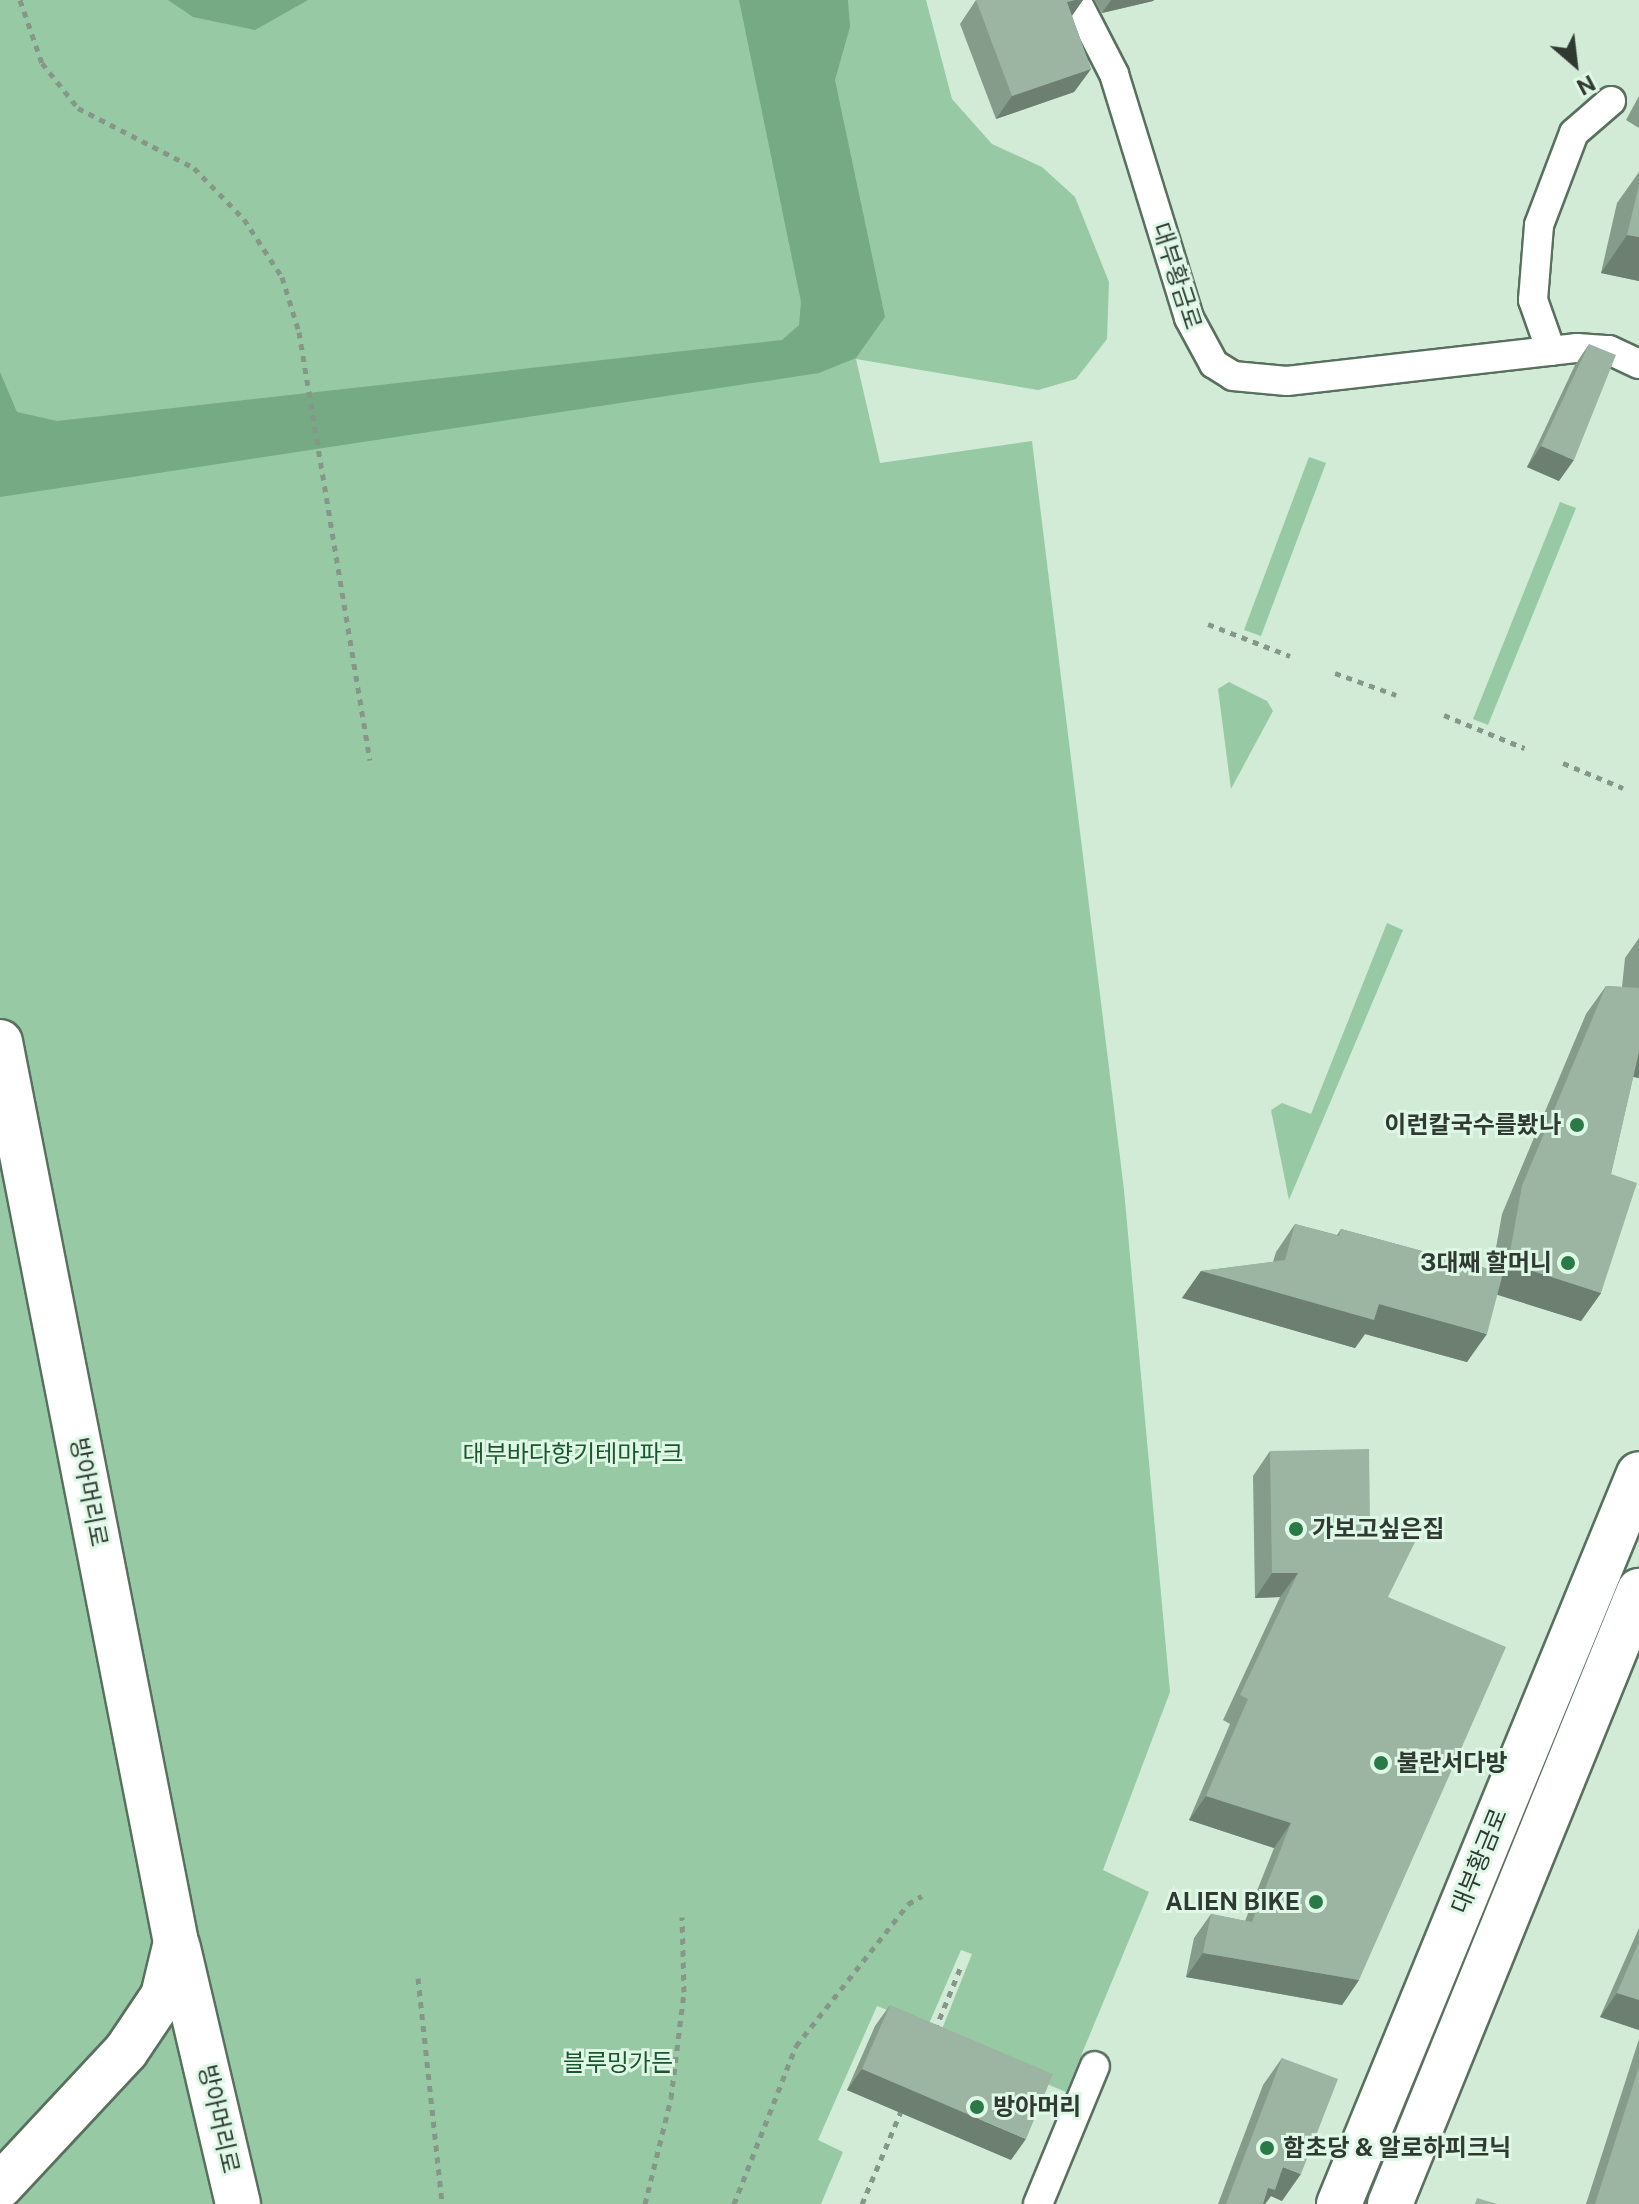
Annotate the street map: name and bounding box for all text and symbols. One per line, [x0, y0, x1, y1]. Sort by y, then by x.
north arrow [1535, 24, 1615, 104]
text: N [1573, 70, 1600, 101]
street label: 대부황금로 [1146, 219, 1208, 333]
place label: 이런칼국수를봤나 [1384, 1111, 1561, 1139]
marker: 이런칼국수를봤나 [1568, 1116, 1586, 1134]
place label: 3대째 할머니 [1420, 1249, 1552, 1277]
marker: 3대째 할머니 [1559, 1254, 1577, 1272]
street label: 방아머리로 [64, 1435, 114, 1549]
park label: 대부바다향기테마파크 [463, 1440, 683, 1468]
place label: 가보고싶은집 [1312, 1515, 1444, 1543]
marker: 가보고싶은집 [1287, 1520, 1305, 1538]
place label: 불란서다방 [1397, 1749, 1507, 1777]
marker: 불란서다방 [1372, 1754, 1390, 1772]
street label: 대부황금로 [1445, 1804, 1513, 1918]
place label: ALIEN BIKE [1165, 1888, 1300, 1916]
marker: ALIEN BIKE [1307, 1893, 1325, 1911]
park label: 블루밍가든 [563, 2049, 673, 2077]
street label: 방아머리로 [193, 2062, 245, 2176]
place label: 방아머리 [993, 2093, 1081, 2121]
marker: 방아머리 [968, 2098, 986, 2116]
place label: 함초당 & 알로하피크닉 [1283, 2134, 1511, 2162]
marker: 함초당 & 알로하피크닉 [1258, 2139, 1276, 2157]

